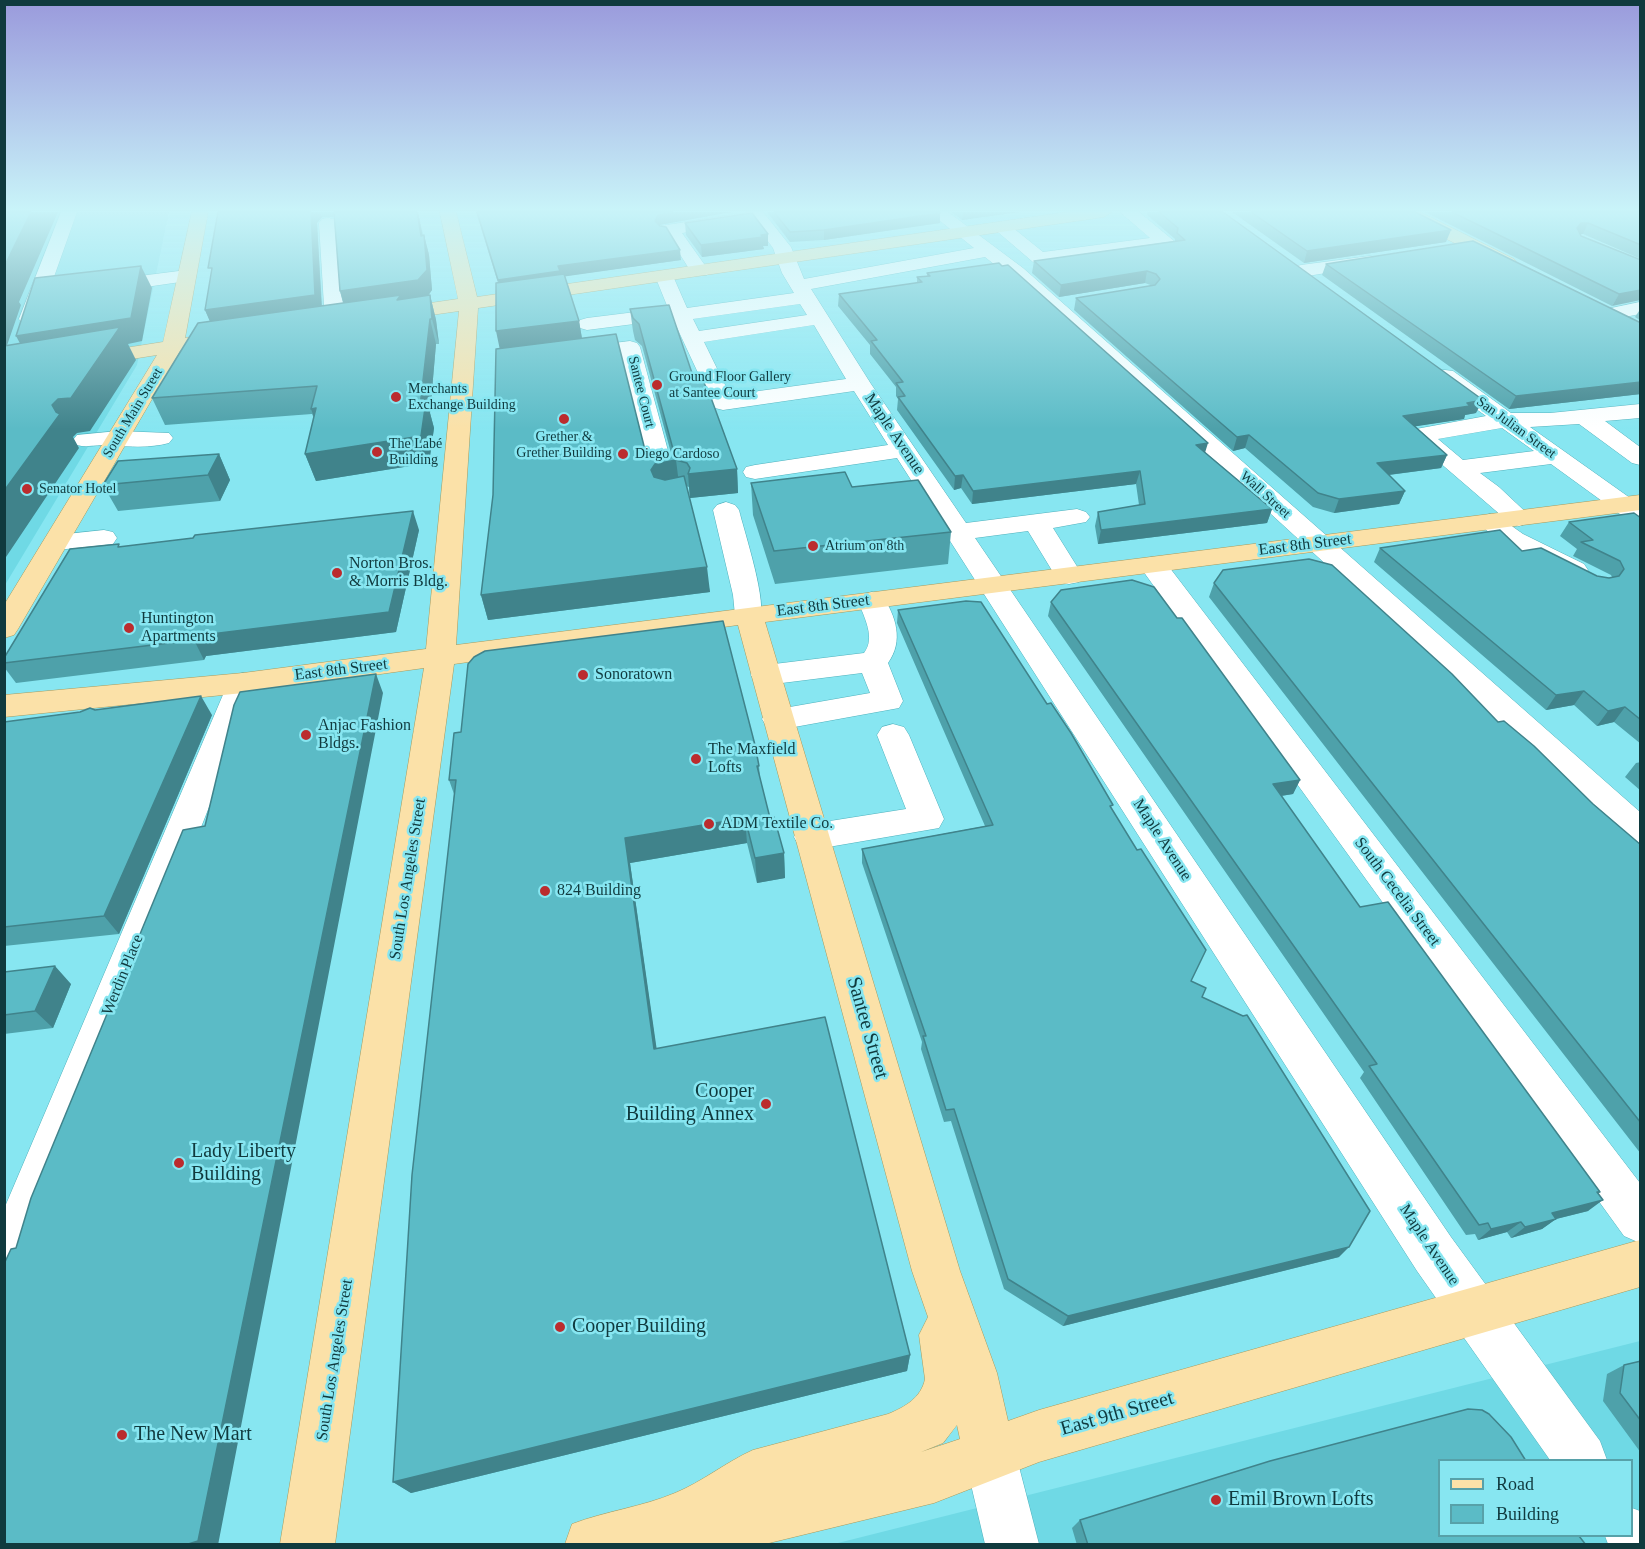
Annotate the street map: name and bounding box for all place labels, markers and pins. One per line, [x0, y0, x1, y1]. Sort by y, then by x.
place label: Ground Floor Gallery at Santee Court [669, 369, 791, 402]
marker: Ground Floor Gallery at Santee Court [650, 378, 664, 392]
place label: Merchants Exchange Building [408, 381, 516, 413]
marker: Merchants Exchange Building [389, 390, 403, 404]
marker: Grether & Grether Building [557, 412, 571, 426]
place label: Grether & Grether Building [516, 429, 612, 461]
place label: The Labé Building [389, 436, 442, 468]
marker: The Labé Building [370, 445, 384, 459]
place label: Diego Cardoso [635, 446, 719, 462]
marker: Diego Cardoso [616, 447, 630, 461]
place label: Senator Hotel [39, 481, 116, 497]
marker: Senator Hotel [20, 482, 34, 496]
place label: Atrium on 8th [825, 538, 904, 554]
marker: Atrium on 8th [806, 539, 820, 553]
place label: Norton Bros. & Morris Bldg. [349, 554, 448, 592]
marker: Norton Bros. & Morris Bldg. [330, 566, 344, 580]
place label: Huntington Apartments [141, 609, 216, 647]
marker: Huntington Apartments [122, 621, 136, 635]
place label: Sonoratown [595, 665, 672, 685]
marker: Sonoratown [576, 668, 590, 682]
place label: Anjac Fashion Bldgs. [318, 716, 411, 754]
marker: Anjac Fashion Bldgs. [299, 728, 313, 742]
place label: The Maxfield Lofts [708, 740, 796, 778]
marker: The Maxfield Lofts [689, 752, 703, 766]
place label: ADM Textile Co. [721, 814, 833, 834]
marker: ADM Textile Co. [702, 817, 716, 831]
place label: 824 Building [557, 881, 641, 901]
marker: 824 Building [538, 884, 552, 898]
place label: Cooper Building Annex [626, 1080, 754, 1127]
marker: Cooper Building Annex [759, 1097, 773, 1111]
place label: Lady Liberty Building [191, 1140, 296, 1187]
marker: Lady Liberty Building [172, 1156, 186, 1170]
place label: Cooper Building [572, 1315, 706, 1339]
marker: Cooper Building [553, 1320, 567, 1334]
place label: The New Mart [134, 1423, 252, 1447]
marker: The New Mart [115, 1428, 129, 1442]
place label: Emil Brown Lofts [1228, 1488, 1374, 1512]
marker: Emil Brown Lofts [1209, 1493, 1223, 1507]

